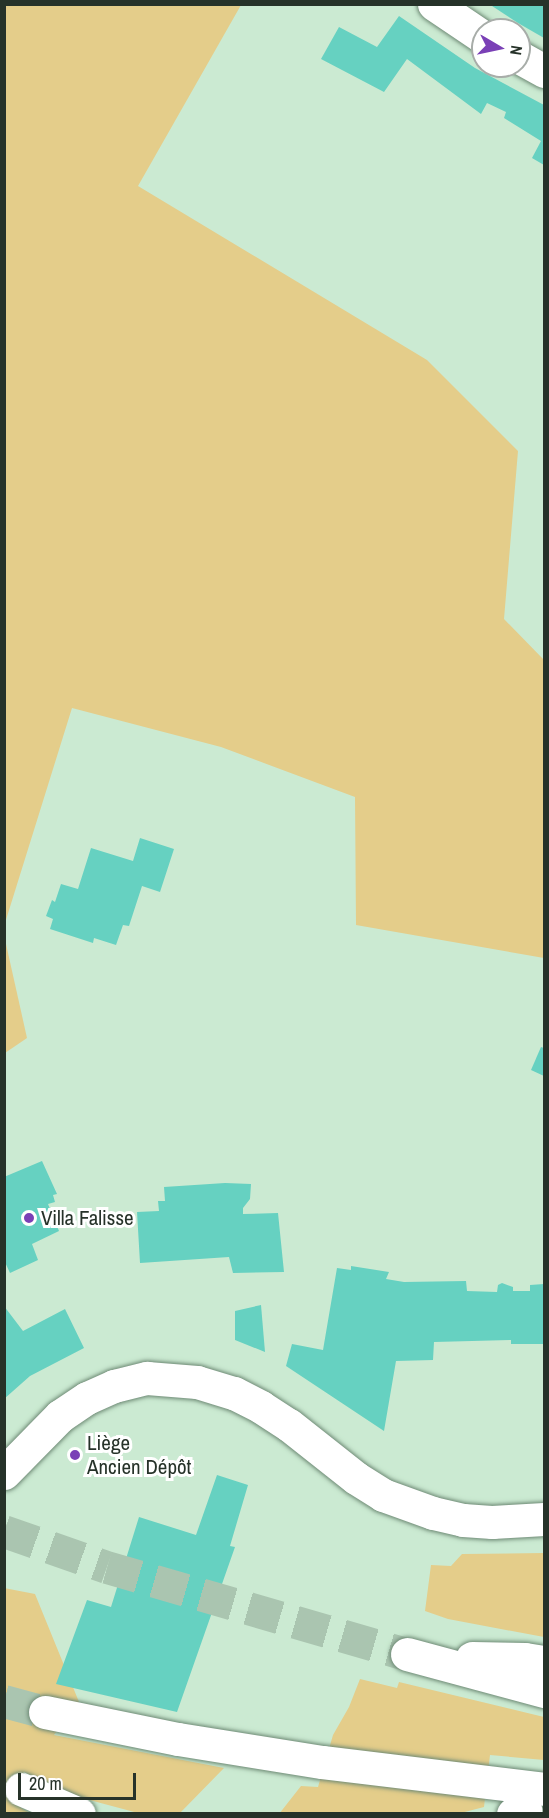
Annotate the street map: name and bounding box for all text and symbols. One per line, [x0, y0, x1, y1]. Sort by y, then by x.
north arrow [471, 18, 531, 78]
text: N [505, 44, 528, 57]
place label: Villa Falisse [41, 1205, 134, 1231]
marker: Villa Falisse [22, 1211, 36, 1225]
place label: Liège Ancien Dépôt [87, 1430, 191, 1480]
marker: Liège Ancien Dépôt [68, 1448, 82, 1462]
scale bar [21, 1761, 140, 1799]
text: 20 m [29, 1771, 62, 1796]

